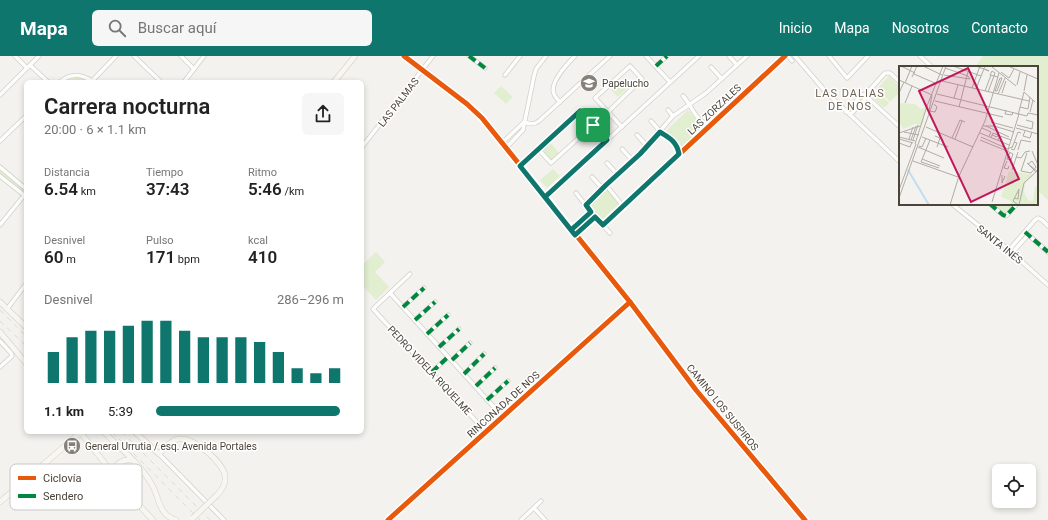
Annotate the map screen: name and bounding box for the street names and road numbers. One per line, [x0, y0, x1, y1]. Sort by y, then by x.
street label: LAS PALMAS [376, 76, 421, 129]
street label: LAS ZORZALES [685, 82, 743, 137]
street label: SANTA INÉS [975, 222, 1025, 266]
street label: PEDRO VIDELA RIQUELME [386, 324, 474, 417]
street label: CAMINO LOS SUSPIROS [684, 362, 761, 453]
street label: RINCONADA DE NOS [465, 369, 542, 440]

